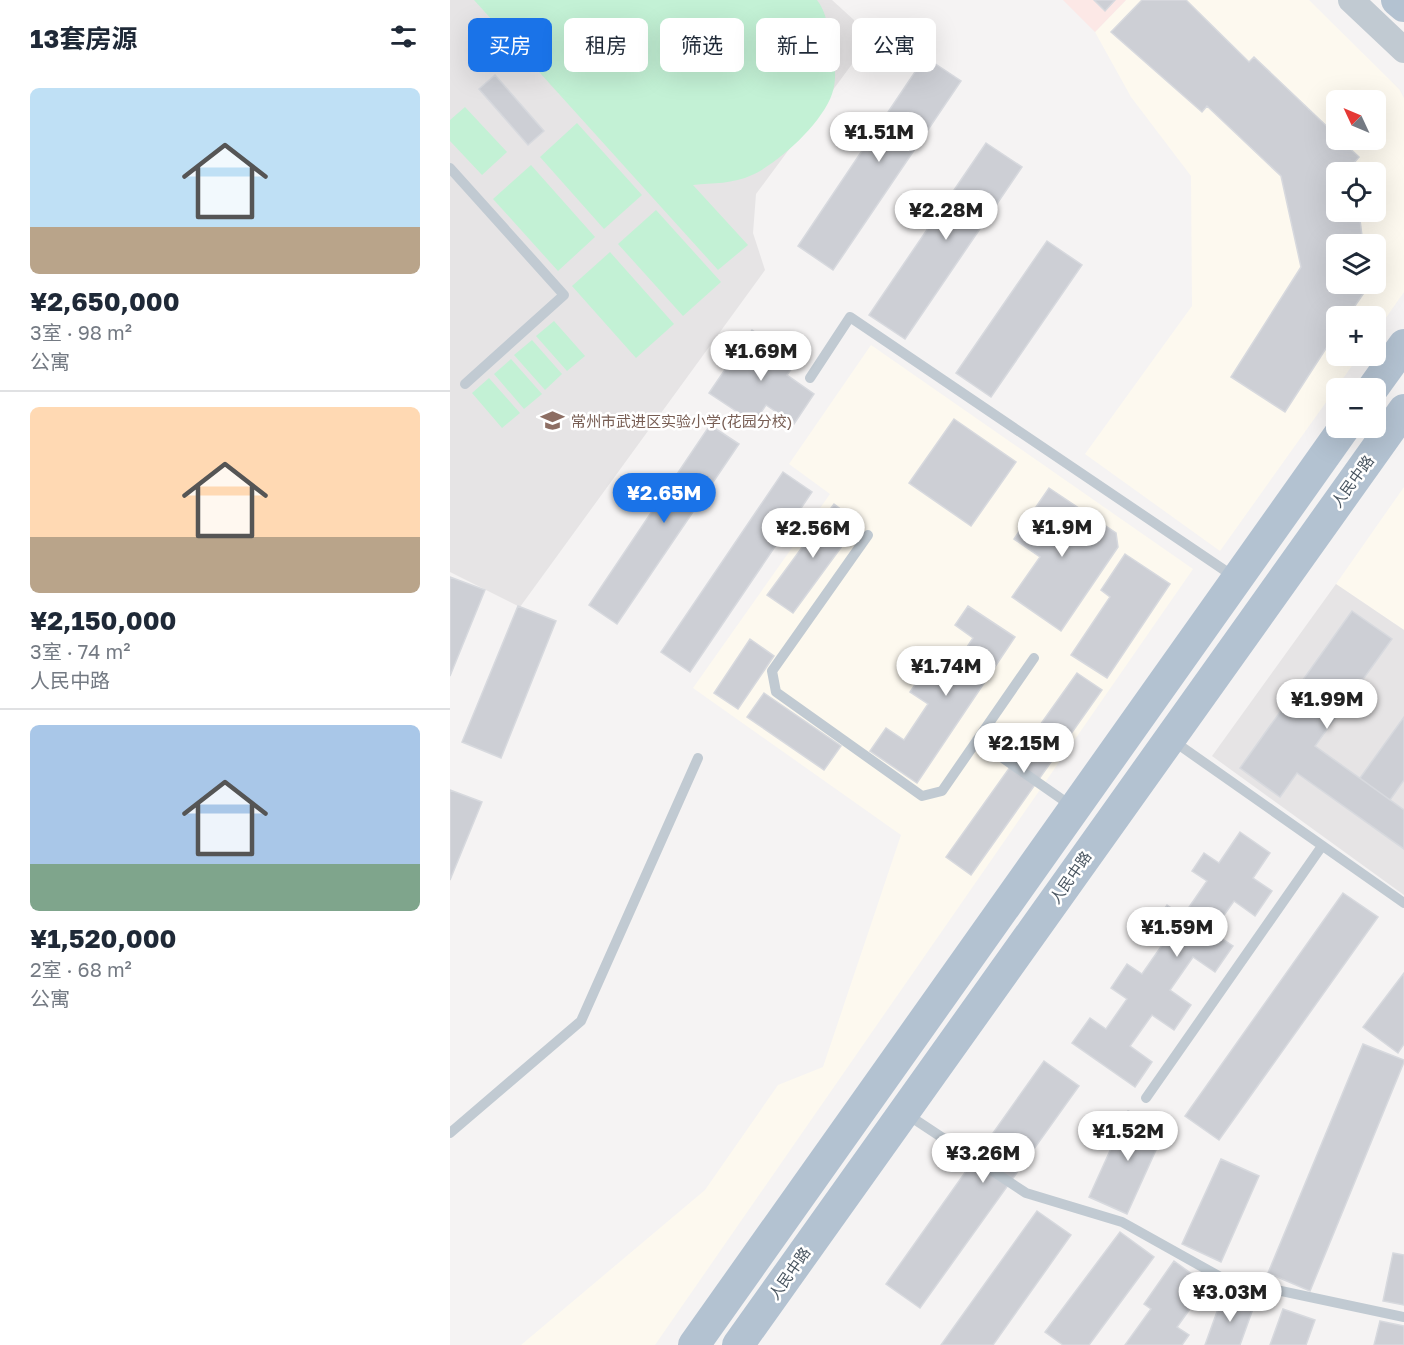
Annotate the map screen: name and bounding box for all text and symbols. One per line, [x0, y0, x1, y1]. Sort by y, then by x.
chip: 买房 [468, 18, 552, 72]
chip: 租房 [564, 18, 648, 72]
chip: 筛选 [660, 18, 744, 72]
chip: 新上 [756, 18, 840, 72]
chip: 公寓 [852, 18, 936, 72]
icon: filters [387, 20, 420, 53]
text: 13套房源 [30, 23, 137, 54]
north arrow [1326, 90, 1386, 150]
map controls [1326, 90, 1386, 438]
pin: ¥1.51M [830, 112, 928, 163]
text: ¥1.51M [844, 119, 914, 143]
icon: home [171, 127, 279, 235]
button: locate [1326, 162, 1386, 222]
pin: ¥2.28M [897, 190, 995, 241]
text: ¥2.28M [909, 197, 983, 221]
button: layers [1326, 234, 1386, 294]
text: ¥2,650,000 [30, 286, 180, 317]
button: + [1326, 306, 1386, 366]
text: 3室 · 98 m² [30, 320, 132, 344]
pin: ¥1.69M [712, 331, 810, 382]
text: ¥1.69M [724, 338, 798, 362]
text: 公寓 [30, 349, 70, 373]
button: − [1326, 378, 1386, 438]
school or university icon: 常州市武进区实验小学(花园分校) [540, 408, 566, 434]
place label: 常州市武进区实验小学(花园分校) [571, 412, 792, 430]
icon: home [171, 446, 279, 554]
street label: 人民中路 [1327, 451, 1377, 511]
pin: ¥2.65M [615, 473, 713, 524]
text: ¥2.65M [627, 480, 701, 504]
pin: ¥1.9M [1020, 507, 1104, 558]
pin: ¥2.56M [764, 508, 862, 559]
text: ¥1.9M [1032, 514, 1092, 538]
text: ¥2.56M [776, 515, 850, 539]
text: ¥2,150,000 [30, 605, 177, 636]
text: 3室 · 74 m² [30, 639, 130, 663]
pin: ¥1.74M [897, 646, 995, 697]
text: ¥1.74M [910, 653, 982, 677]
text: 人民中路 [30, 668, 110, 692]
pin: ¥1.99M [1278, 679, 1376, 730]
text: ¥1.99M [1290, 686, 1364, 710]
pin: ¥2.15M [975, 723, 1073, 774]
text: ¥2.15M [988, 730, 1060, 754]
icon: home [171, 764, 279, 872]
street label: 人民中路 [1045, 847, 1095, 907]
pin: ¥1.59M [1128, 907, 1226, 958]
text: ¥1.59M [1141, 914, 1213, 938]
text: ¥1,520,000 [30, 923, 177, 954]
text: 2室 · 68 m² [30, 957, 132, 981]
text: 公寓 [30, 986, 70, 1010]
pin: ¥1.52M [1079, 1111, 1177, 1162]
text: ¥1.52M [1092, 1118, 1164, 1142]
pin: ¥3.26M [934, 1133, 1032, 1184]
text: ¥3.26M [946, 1140, 1020, 1164]
street label: 人民中路 [764, 1243, 814, 1303]
pin: ¥3.03M [1181, 1272, 1279, 1323]
text: ¥3.03M [1193, 1279, 1267, 1303]

